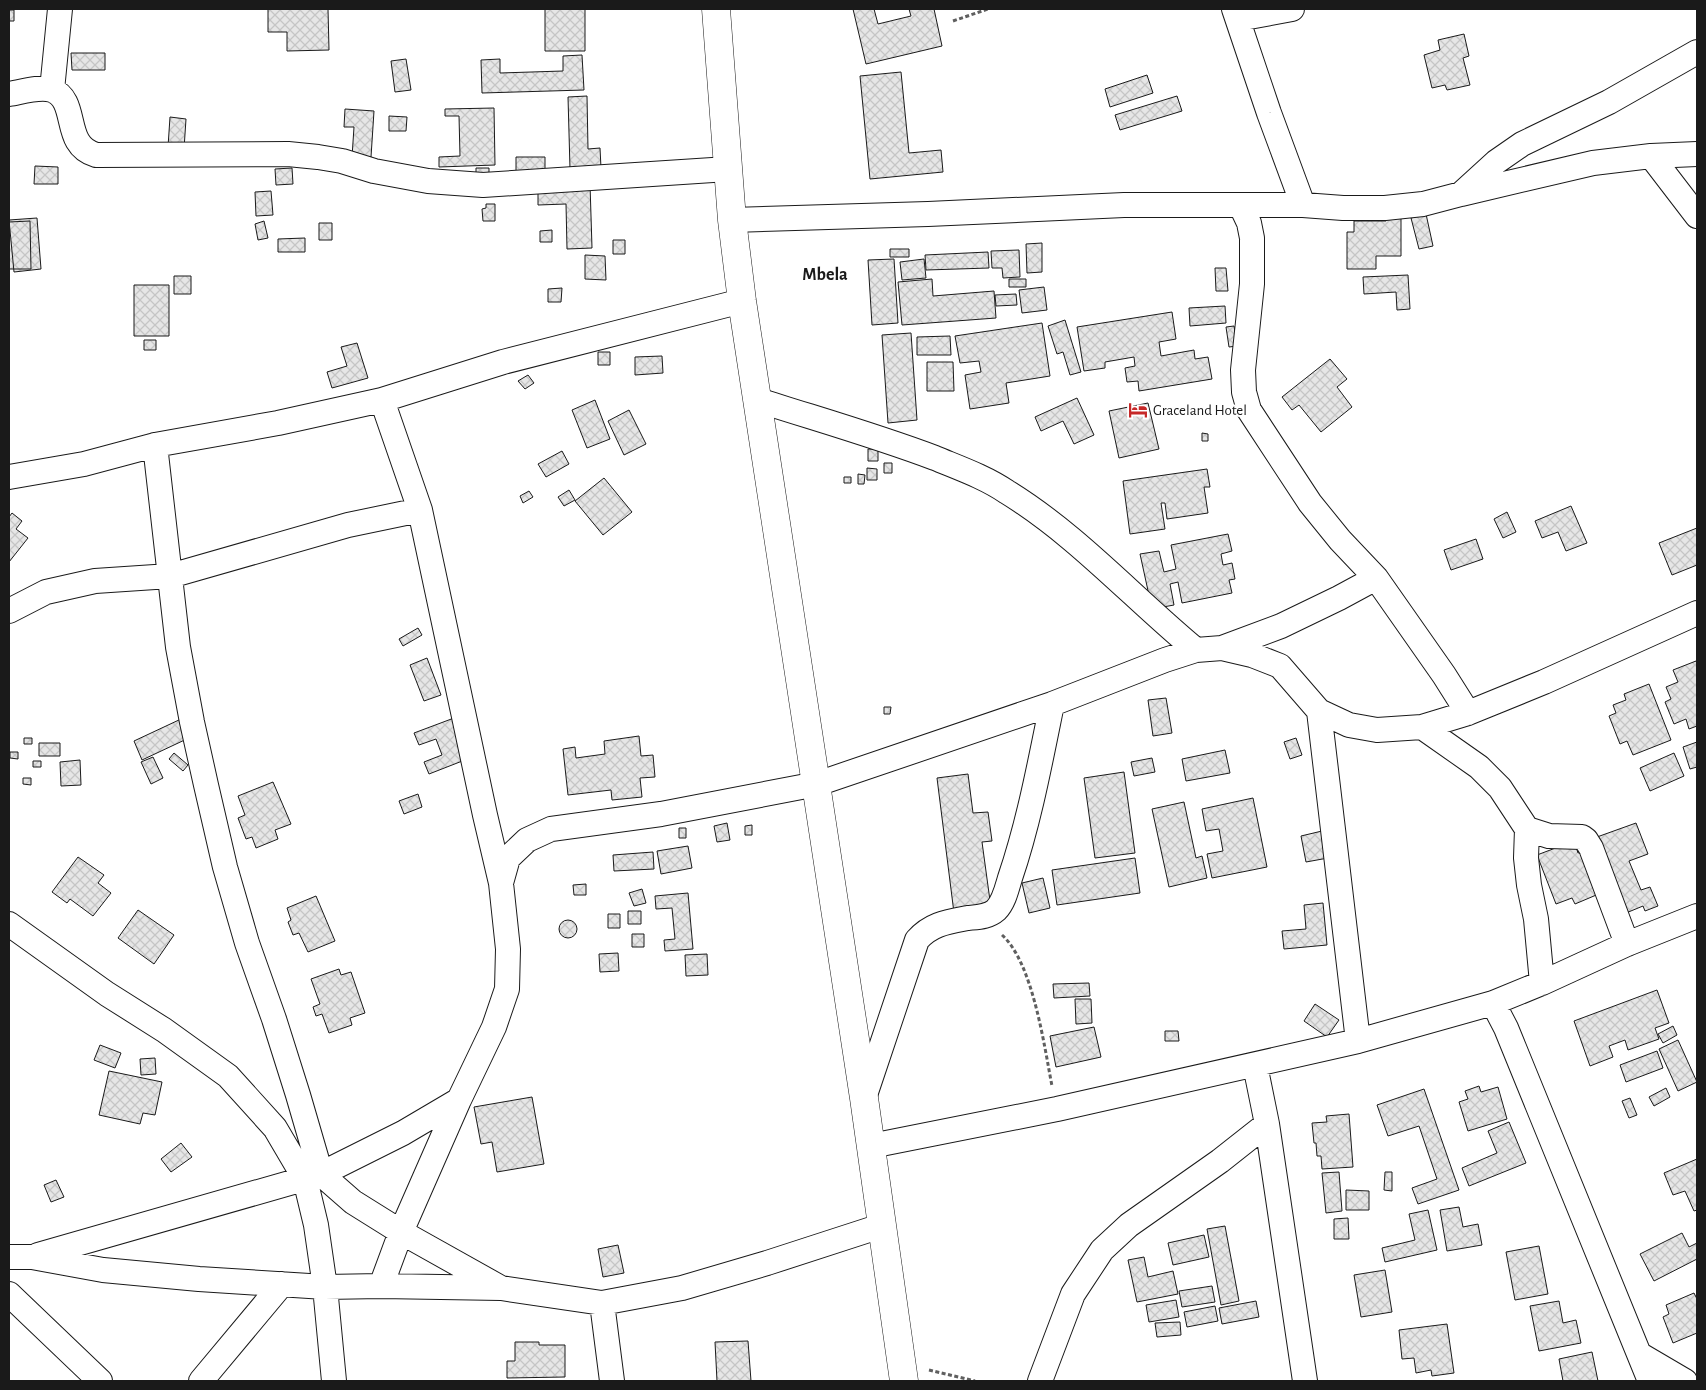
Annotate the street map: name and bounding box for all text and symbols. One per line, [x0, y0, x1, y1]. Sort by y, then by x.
district label: Mbela [802, 266, 848, 284]
hotel icon: Graceland Hotel [1127, 399, 1149, 421]
place label: Graceland Hotel [1153, 403, 1247, 418]

